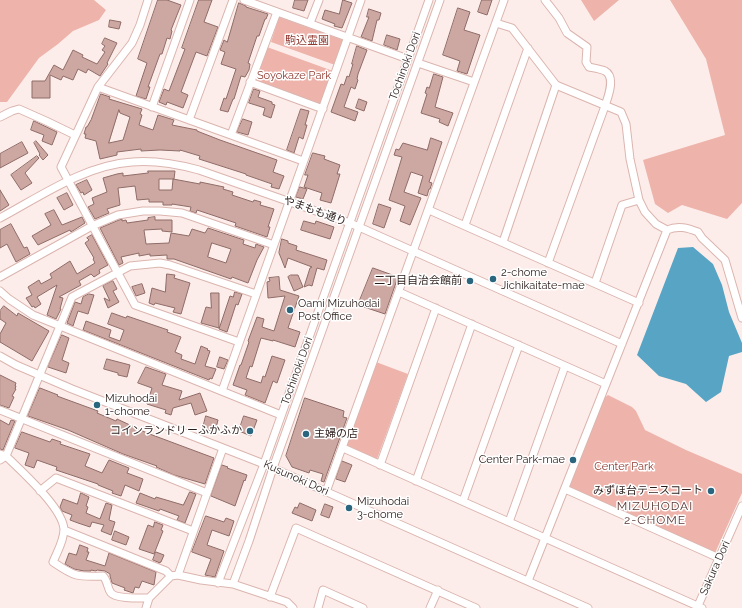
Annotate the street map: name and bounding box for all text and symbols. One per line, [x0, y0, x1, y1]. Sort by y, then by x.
street label: Tochinoki Dori [387, 30, 423, 102]
park label: 駒込霊園 [285, 34, 329, 48]
park label: Soyokaze Park [257, 69, 331, 83]
street label: やまもも通り [282, 194, 348, 228]
place label: 2-chome Jichikaitate-mae [501, 266, 585, 292]
place label: 二丁目自治会館前 [374, 274, 462, 288]
marker: 2-chome Jichikaitate-mae [488, 274, 498, 284]
marker: 二丁目自治会館前 [465, 276, 475, 286]
place label: Oami Mizuhodai Post Office [298, 297, 380, 323]
marker: Oami Mizuhodai Post Office [285, 305, 295, 315]
street label: Tochinoki Dori [279, 335, 315, 407]
place label: Mizuhodai 1-chome [105, 392, 157, 418]
marker: Mizuhodai 1-chome [92, 400, 102, 410]
place label: コインランドリーふかふか [110, 424, 242, 438]
marker: コインランドリーふかふか [245, 426, 255, 436]
place label: 主婦の店 [314, 427, 358, 441]
marker: 主婦の店 [301, 429, 311, 439]
place label: Center Park-mae [479, 453, 565, 467]
marker: Center Park-mae [568, 455, 578, 465]
street label: Kusunoki Dori [261, 458, 331, 498]
park label: Center Park [594, 460, 654, 474]
place label: みずほ台テニスコート [593, 484, 703, 498]
marker: みずほ台テニスコート [706, 486, 716, 496]
place label: Mizuhodai 3-chome [357, 495, 409, 521]
district label: MIZUHODAI 2-CHOME [617, 499, 693, 527]
marker: Mizuhodai 3-chome [344, 503, 354, 513]
street label: Sakura Dori [697, 539, 733, 597]

